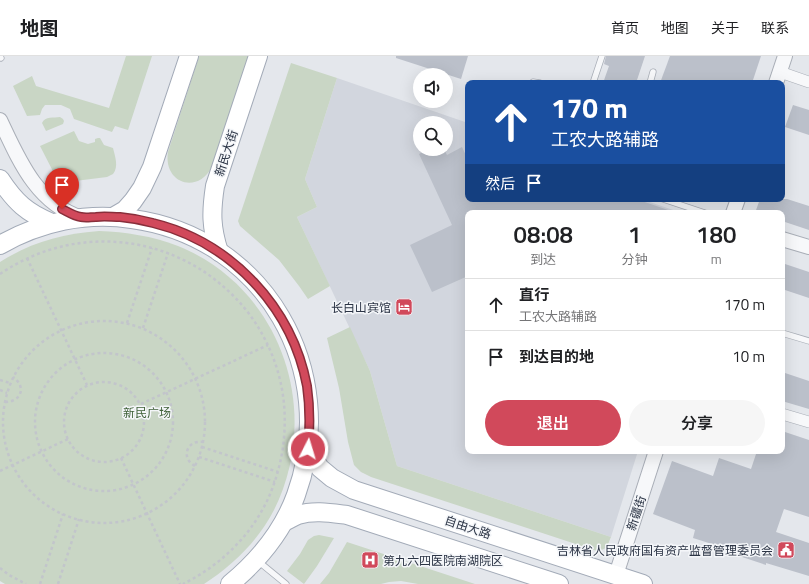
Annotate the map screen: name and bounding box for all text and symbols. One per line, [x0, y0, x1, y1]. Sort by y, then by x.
text: 地图 [20, 13, 58, 42]
text: 首页 [611, 17, 639, 38]
text: 地图 [661, 17, 689, 38]
text: 关于 [711, 17, 739, 38]
text: 联系 [761, 17, 789, 38]
map controls [413, 68, 453, 156]
button: sound [413, 68, 453, 108]
text: 170 m [551, 86, 628, 129]
icon: ahead [485, 96, 537, 148]
button: search [413, 116, 453, 156]
text: 工农大路辅路 [551, 126, 659, 153]
street label: 新民大街 [210, 127, 242, 179]
pin [45, 168, 79, 209]
text: 然后 [485, 172, 515, 195]
icon: arrive [523, 172, 545, 194]
icon: arrive [51, 174, 73, 196]
text: 08:08 [514, 216, 573, 252]
text: 1 [628, 216, 641, 252]
text: 180 [696, 216, 736, 252]
text: 到达 [530, 249, 556, 269]
text: 分钟 [622, 249, 648, 269]
text: m [711, 249, 722, 269]
text: 直行 [519, 283, 549, 306]
text: 170 m [724, 293, 765, 316]
icon: ahead [485, 294, 507, 316]
hotel icon: 长白山宾馆 [394, 297, 414, 317]
place label: 长白山宾馆 [331, 298, 391, 317]
text: 工农大路辅路 [519, 306, 597, 326]
text: 到达目的地 [519, 345, 594, 368]
text: 10 m [732, 345, 765, 368]
icon: arrive [485, 346, 507, 368]
button: 退出 [485, 400, 621, 446]
button: 分享 [629, 400, 765, 446]
park label: 新民广场 [123, 403, 171, 422]
position arrow [287, 428, 329, 470]
street label: 新疆街 [621, 493, 651, 533]
street label: 自由大路 [442, 511, 494, 543]
public building icon: 吉林省人民政府国有资产监督管理委员会 [776, 540, 796, 560]
place label: 吉林省人民政府国有资产监督管理委员会 [557, 541, 773, 560]
hospital icon: 第九六四医院南湖院区 [360, 550, 380, 570]
place label: 第九六四医院南湖院区 [383, 551, 503, 570]

